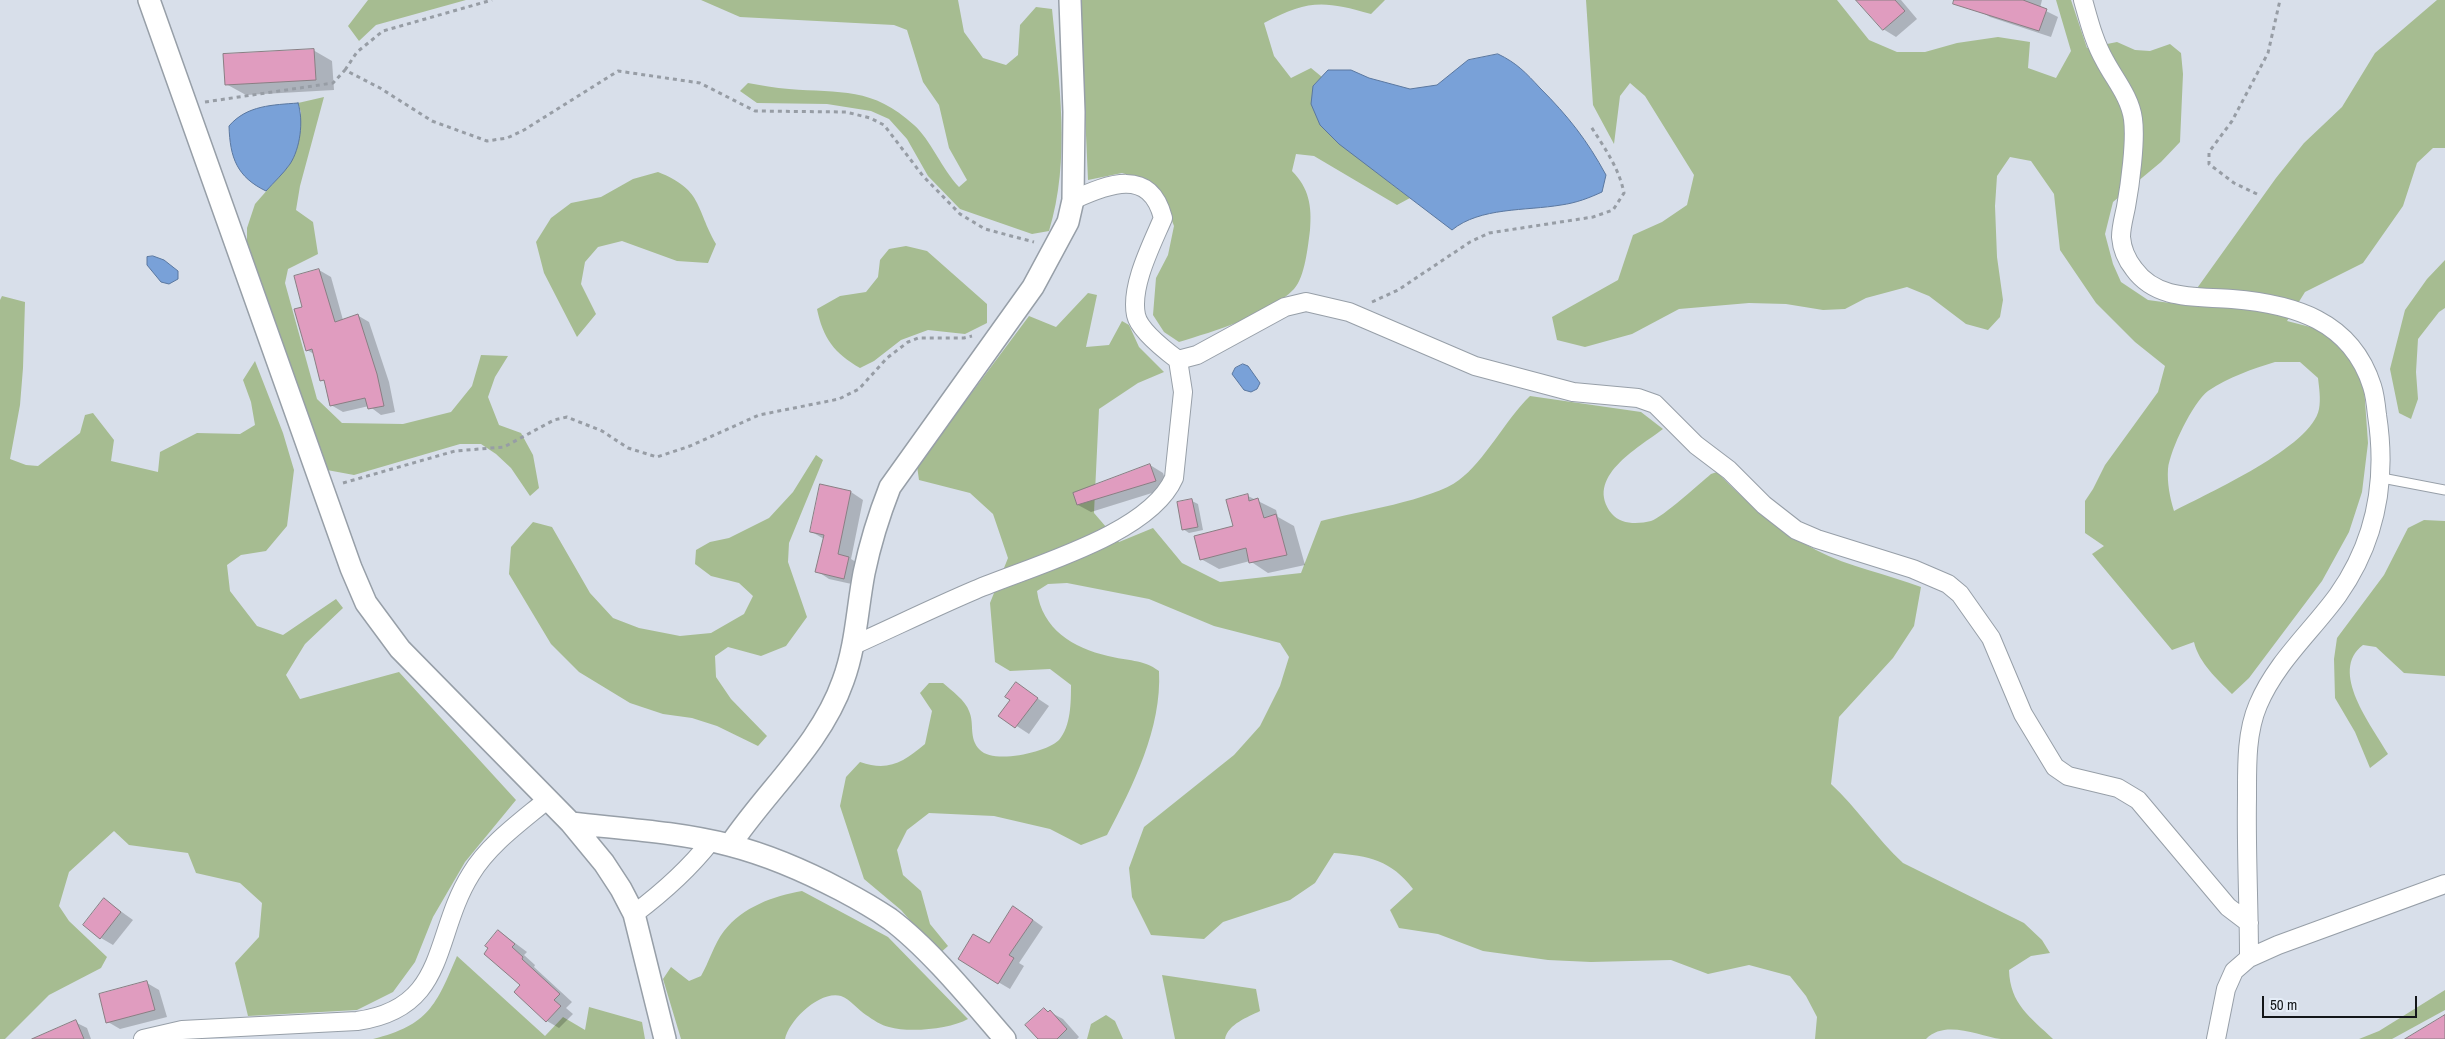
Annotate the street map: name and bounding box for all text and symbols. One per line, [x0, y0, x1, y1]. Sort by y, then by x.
scale bar [2265, 986, 2420, 1018]
text: 50 m [2270, 994, 2297, 1015]

